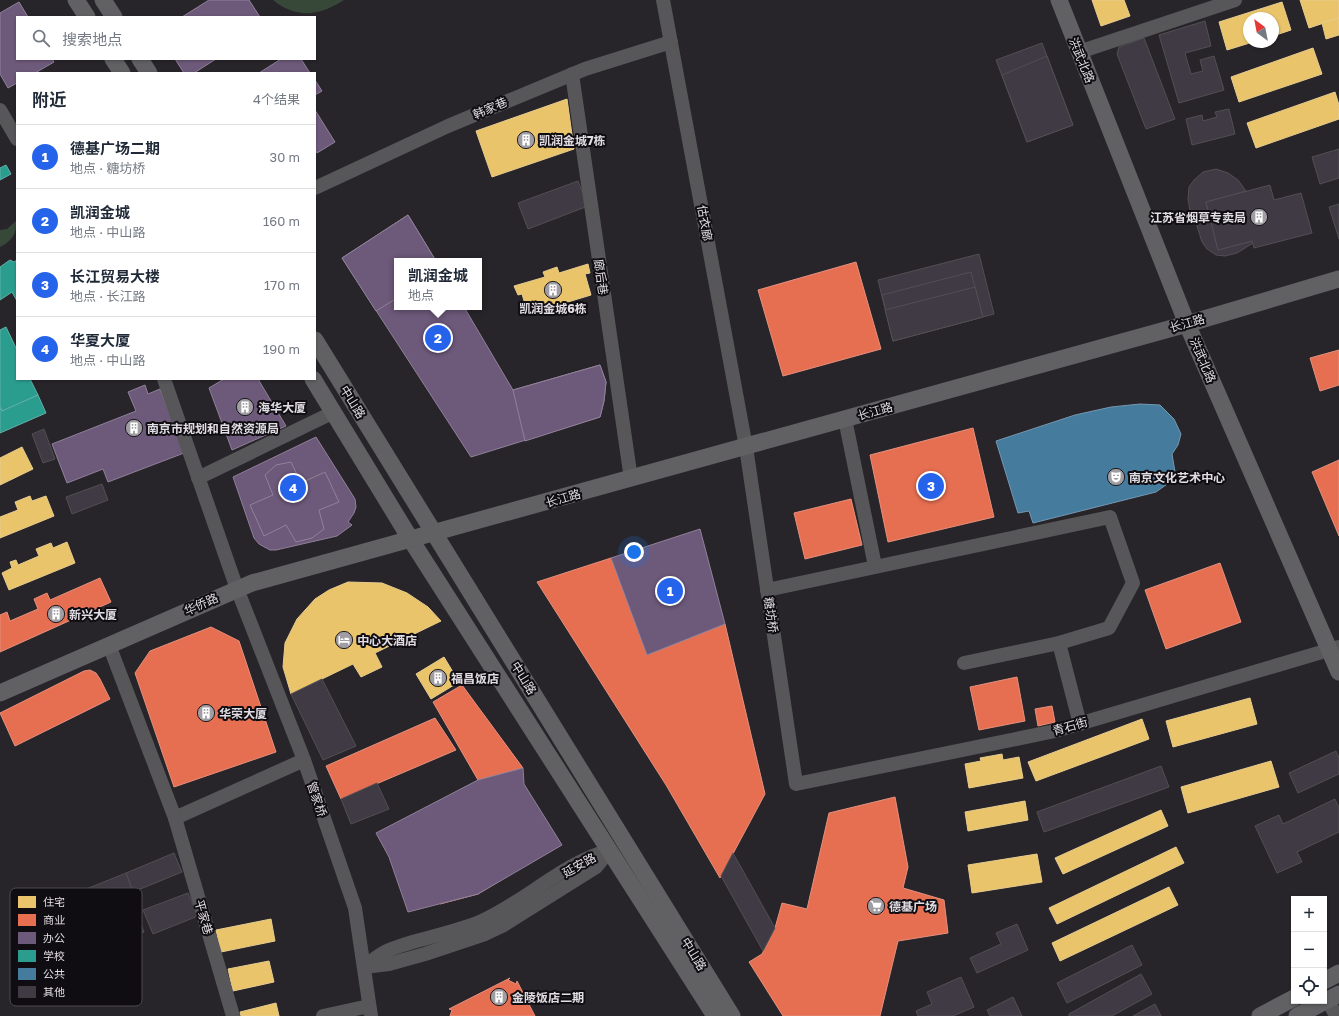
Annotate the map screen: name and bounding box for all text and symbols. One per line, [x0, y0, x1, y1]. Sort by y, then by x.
north arrow [1243, 12, 1279, 48]
search box [16, 16, 316, 60]
icon: search [30, 27, 52, 49]
text: 搜索地点 [62, 30, 122, 48]
street label: 洪武北路 [1066, 35, 1098, 85]
text: 附近 [32, 89, 66, 110]
text: 4个结果 [253, 91, 300, 107]
street label: 韩家巷 [470, 94, 510, 122]
building icon: 凯润金城7栋 [516, 130, 536, 150]
place label: 凯润金城7栋 [539, 133, 606, 148]
text: 德基广场二期 [70, 139, 160, 157]
text: 1 [42, 149, 48, 165]
text: 30 m [270, 149, 300, 165]
text: 地点 · 糖坊桥 [70, 160, 145, 176]
text: 凯润金城 [70, 203, 130, 221]
street label: 估衣廊 [694, 204, 716, 242]
building icon: 江苏省烟草专卖局 [1249, 207, 1269, 227]
place label: 江苏省烟草专卖局 [1150, 210, 1246, 225]
text: 2 [41, 213, 49, 229]
text: 160 m [263, 213, 300, 229]
text: 地点 · 中山路 [70, 224, 145, 240]
popup [394, 258, 482, 310]
street label: 廊后巷 [591, 258, 611, 296]
text: 凯润金城 [408, 266, 468, 284]
text: 长江贸易大楼 [70, 267, 160, 285]
text: 3 [41, 277, 49, 293]
text: 170 m [264, 277, 300, 293]
building icon: 凯润金城6栋 [543, 280, 563, 300]
text: 地点 [408, 287, 434, 303]
text: 地点 · 长江路 [70, 288, 145, 304]
place label: 凯润金城6栋 [519, 301, 587, 316]
street label: 长江路 [1168, 311, 1206, 335]
pin: 2 [425, 323, 451, 353]
text: 华夏大厦 [70, 331, 130, 349]
street label: 洪武北路 [1187, 335, 1219, 385]
text: 4 [41, 341, 49, 357]
text: 190 m [263, 341, 300, 357]
text: 地点 · 中山路 [70, 352, 145, 368]
street label: 中山路 [337, 383, 369, 421]
building icon: 海华大厦 [235, 397, 255, 417]
street label: 长江路 [856, 399, 894, 423]
place label: 海华大厦 [258, 400, 306, 415]
building icon: 南京市规划和自然资源局 [124, 418, 144, 438]
place label: 南京市规划和自然资源局 [147, 421, 279, 436]
theatre icon: 南京文化艺术中心 [1106, 467, 1126, 487]
place label: 南京文化艺术中心 [1129, 470, 1225, 485]
pin: 3 [918, 471, 944, 501]
pin: 4 [280, 473, 306, 503]
street label: 长江路 [544, 486, 582, 510]
your location [624, 542, 644, 562]
pin: 1 [657, 576, 683, 606]
street label: 华侨路 [181, 590, 221, 618]
street label: 糖坊桥 [761, 596, 781, 634]
building icon: 新兴大厦 [46, 604, 66, 624]
place label: 新兴大厦 [69, 607, 117, 622]
hotel icon: 中心大酒店 [334, 630, 354, 650]
place label: 中心大酒店 [357, 633, 417, 648]
street label: 中山路 [508, 659, 540, 697]
building icon: 福昌饭店 [428, 668, 448, 688]
place label: 福昌饭店 [451, 671, 499, 686]
building icon: 华荣大厦 [196, 703, 216, 723]
place label: 华荣大厦 [219, 706, 267, 721]
street label: 青石街 [1051, 714, 1089, 738]
street label: 管家桥 [304, 780, 330, 818]
street label: 延安路 [560, 850, 598, 880]
legend [10, 888, 142, 1006]
text: 住宅 [43, 895, 65, 908]
supermarket icon: 德基广场 [866, 896, 886, 916]
map controls [1291, 896, 1327, 1004]
button: + [1291, 896, 1327, 932]
street label: 平家巷 [192, 898, 216, 936]
place label: 德基广场 [889, 899, 937, 914]
text: 商业 [43, 913, 65, 926]
text: 办公 [43, 931, 65, 944]
button: − [1291, 932, 1327, 968]
street label: 中山路 [678, 935, 710, 973]
text: 学校 [43, 949, 65, 962]
text: 公共 [43, 967, 65, 980]
button: locate [1291, 968, 1327, 1004]
text: 其他 [43, 985, 65, 998]
building icon: 金陵饭店二期 [489, 987, 509, 1007]
place label: 金陵饭店二期 [512, 990, 584, 1005]

